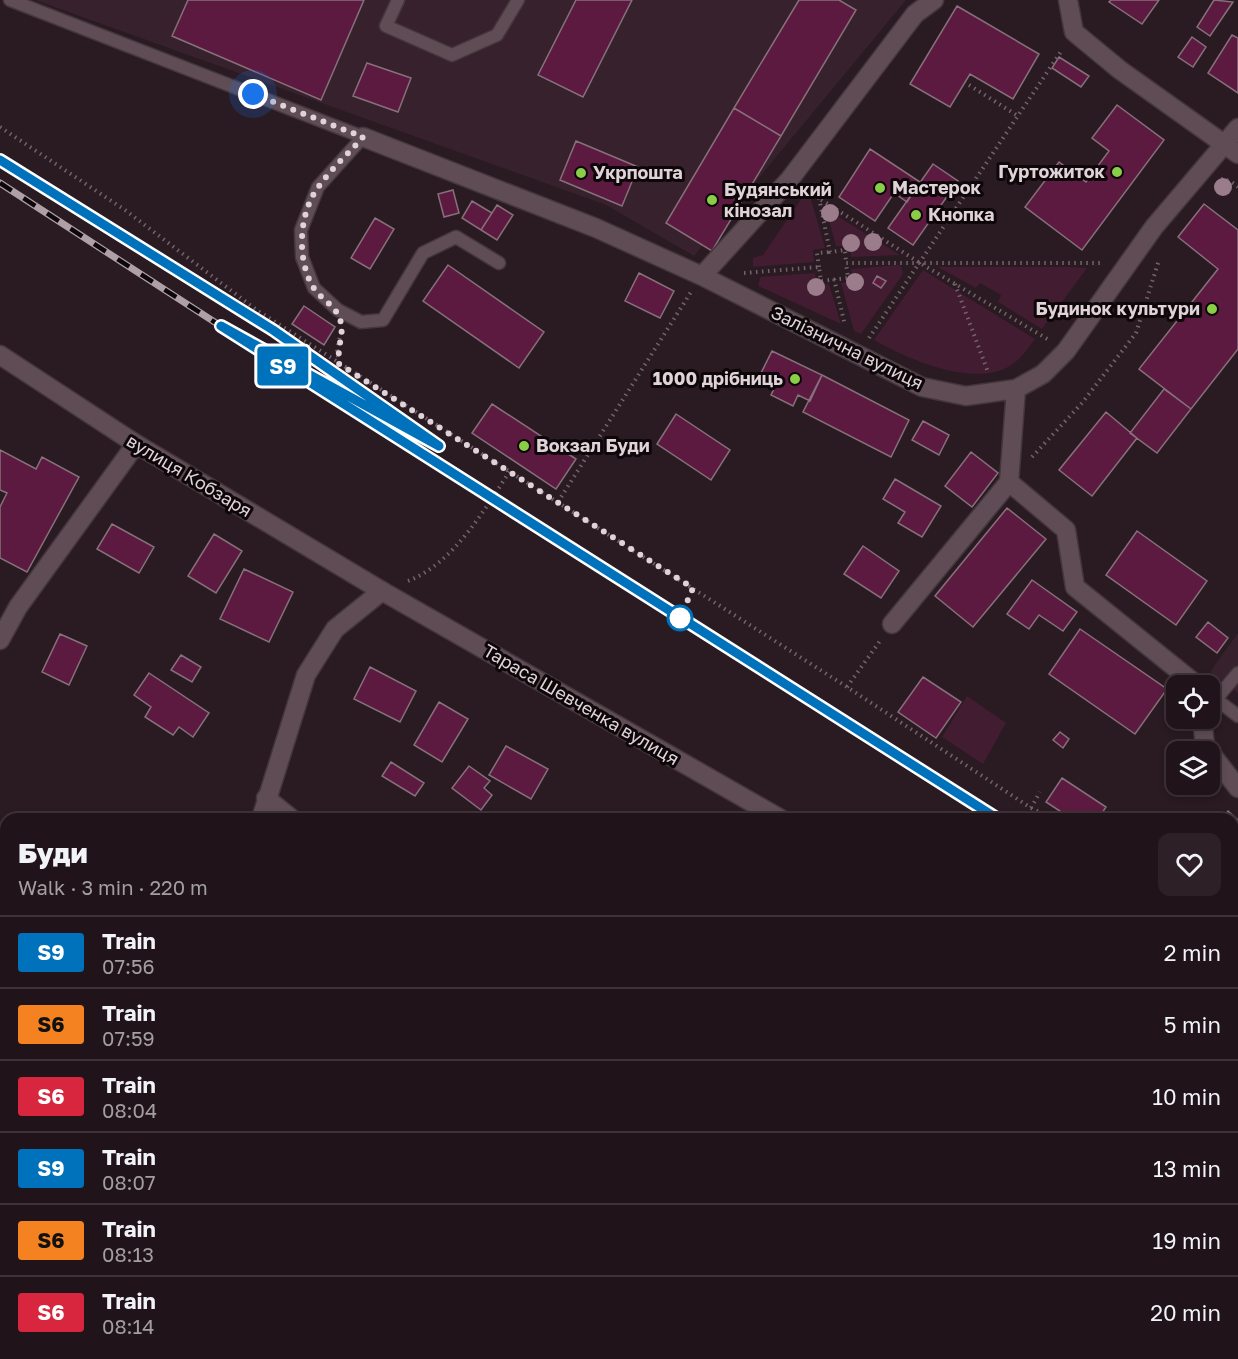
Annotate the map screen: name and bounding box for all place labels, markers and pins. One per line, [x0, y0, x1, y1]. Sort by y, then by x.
place label: Гуртожиток [998, 160, 1106, 182]
place label: Укрпошта [593, 161, 683, 183]
marker: Гуртожиток [1110, 165, 1124, 179]
marker: Укрпошта [574, 166, 588, 180]
place label: Мастерок [892, 176, 981, 198]
place label: Будянський кінозал [724, 178, 832, 221]
marker: Мастерок [873, 181, 887, 195]
marker: Будянський кінозал [705, 193, 719, 207]
place label: Кнопка [928, 203, 995, 225]
marker: Кнопка [909, 208, 923, 222]
place label: Будинок культури [1035, 297, 1200, 319]
marker: Будинок культури [1205, 302, 1219, 316]
place label: 1000 дрібниць [653, 367, 783, 389]
marker: 1000 дрібниць [788, 372, 802, 386]
place label: Вокзал Буди [536, 434, 650, 456]
marker: Вокзал Буди [517, 439, 531, 453]
unlabelled marker [667, 605, 693, 631]

